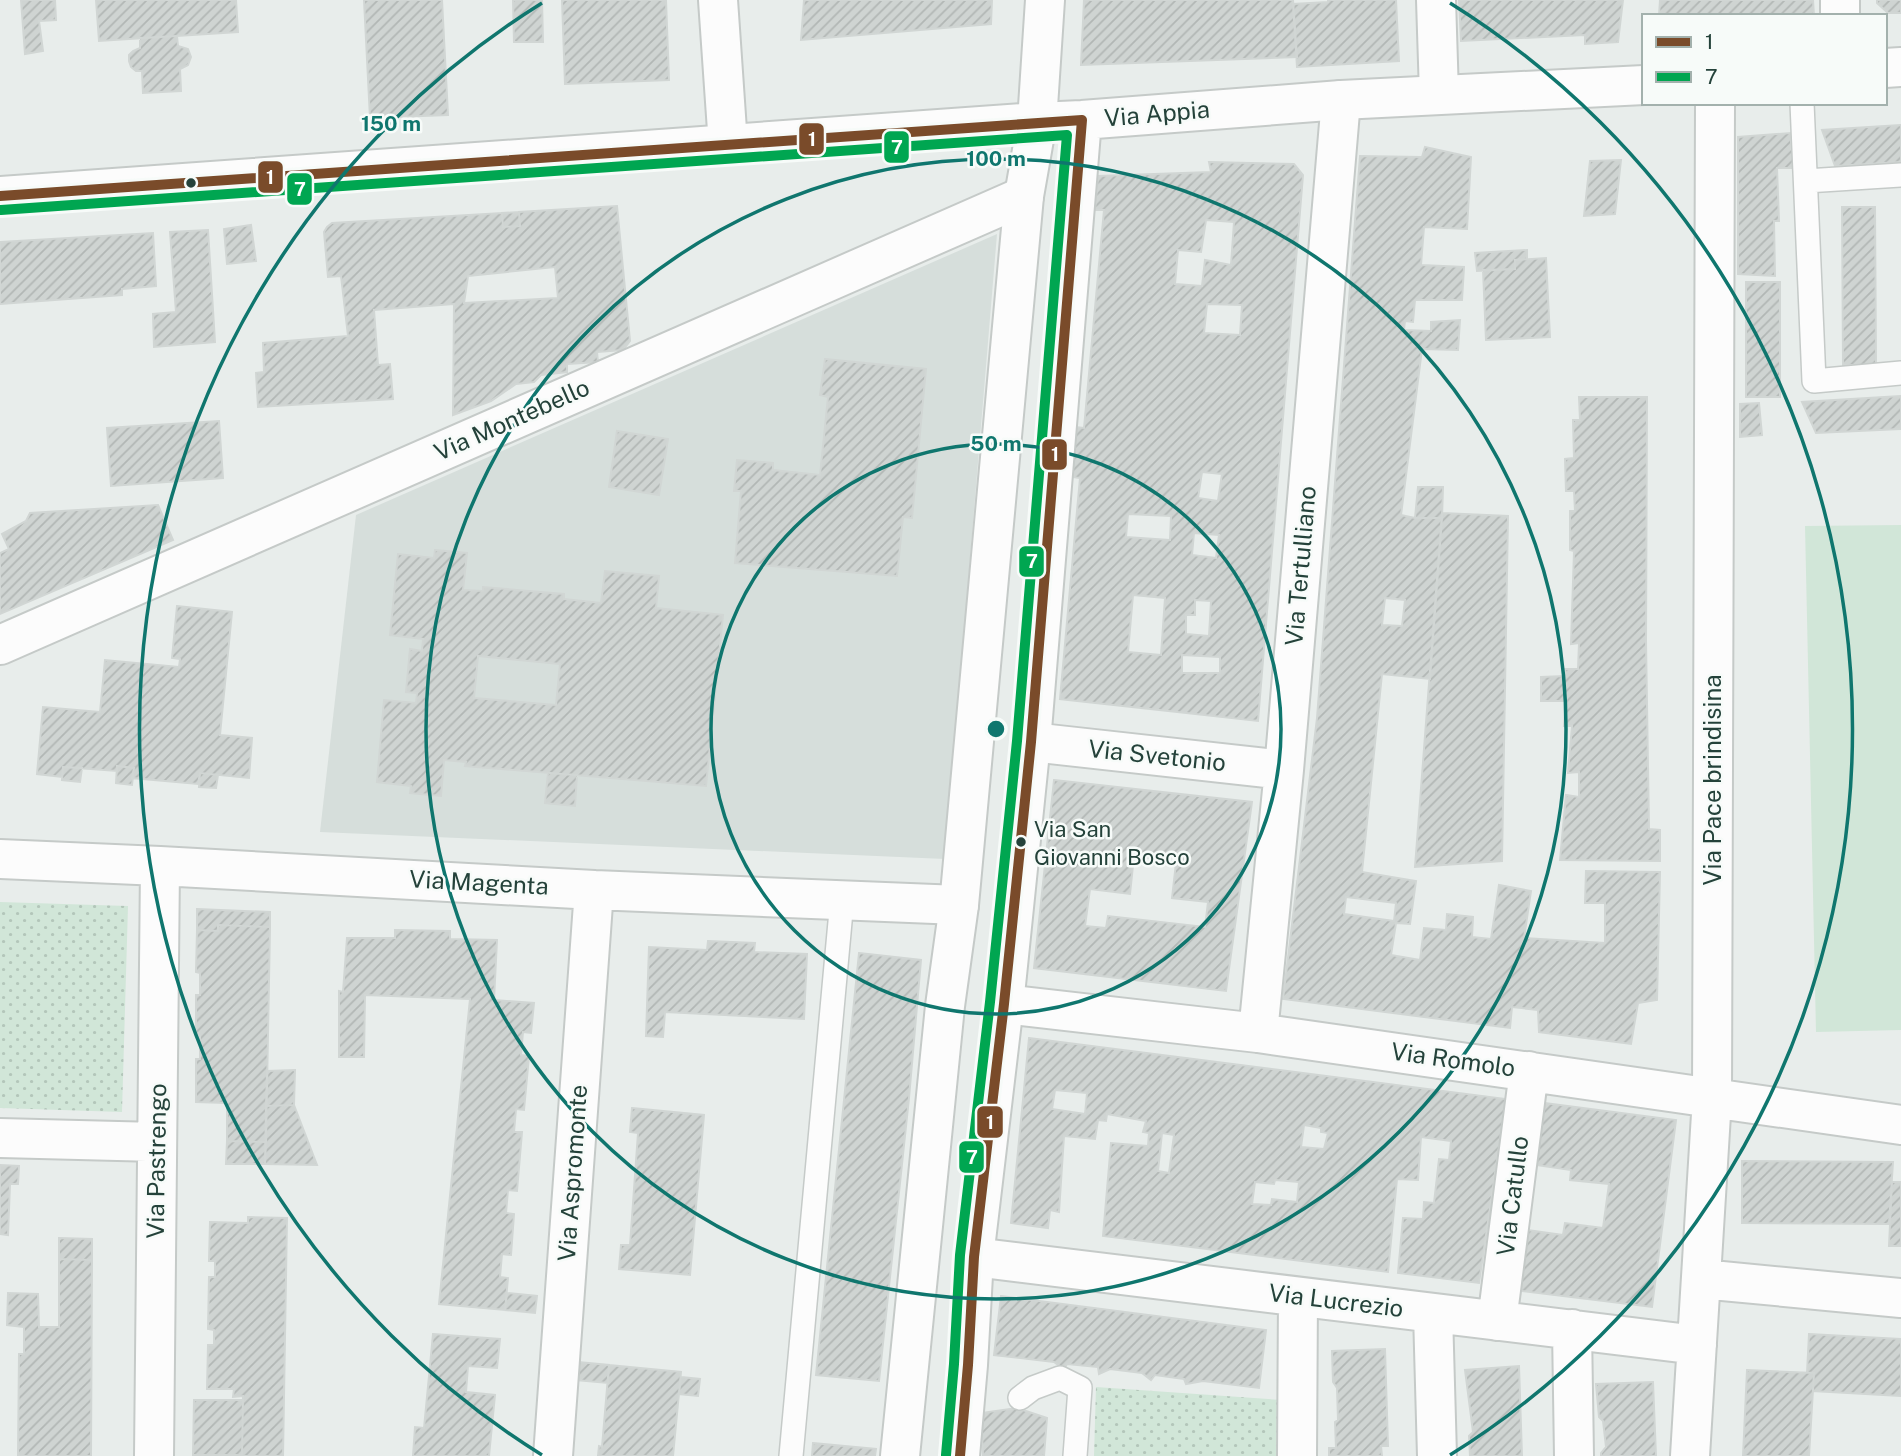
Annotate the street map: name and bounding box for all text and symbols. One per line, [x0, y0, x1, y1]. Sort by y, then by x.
legend [1642, 14, 1887, 105]
text: 1 [1705, 29, 1714, 54]
text: 7 [1705, 64, 1718, 89]
street label: Via Appia [1103, 94, 1211, 132]
text: 150 m [361, 111, 421, 136]
line badge: 1 [798, 122, 825, 156]
text: 1 [808, 128, 816, 150]
line badge: 7 [883, 130, 910, 164]
text: 7 [891, 136, 903, 158]
text: 100 m [966, 146, 1026, 171]
line badge: 1 [257, 160, 284, 194]
text: 1 [266, 166, 274, 188]
line badge: 7 [286, 172, 313, 206]
unlabelled marker [184, 176, 198, 190]
text: 7 [294, 178, 306, 200]
street label: Via Montebello [430, 372, 594, 466]
text: 50 m [970, 431, 1022, 456]
line badge: 1 [1041, 438, 1068, 471]
text: 1 [1051, 443, 1059, 465]
street label: Via Tertulliano [1279, 485, 1321, 647]
line badge: 7 [1018, 545, 1045, 578]
text: 7 [1026, 550, 1038, 572]
street label: Via Pace brindisina [1698, 674, 1726, 886]
centre of rings [984, 717, 1008, 741]
street label: Via Svetonio [1087, 734, 1227, 776]
place label: Via San Giovanni Bosco [1034, 816, 1190, 870]
marker: Via San Giovanni Bosco [1014, 835, 1028, 849]
street label: Via Magenta [409, 864, 550, 900]
street label: Via Romolo [1389, 1036, 1517, 1082]
street label: Via Pastrengo [141, 1083, 171, 1239]
street label: Via Aspromonte [552, 1083, 592, 1262]
line badge: 1 [976, 1105, 1004, 1139]
text: 1 [986, 1111, 994, 1133]
street label: Via Catullo [1491, 1134, 1533, 1258]
line badge: 7 [958, 1140, 985, 1174]
text: 7 [966, 1146, 978, 1168]
street label: Via Lucrezio [1267, 1278, 1405, 1322]

